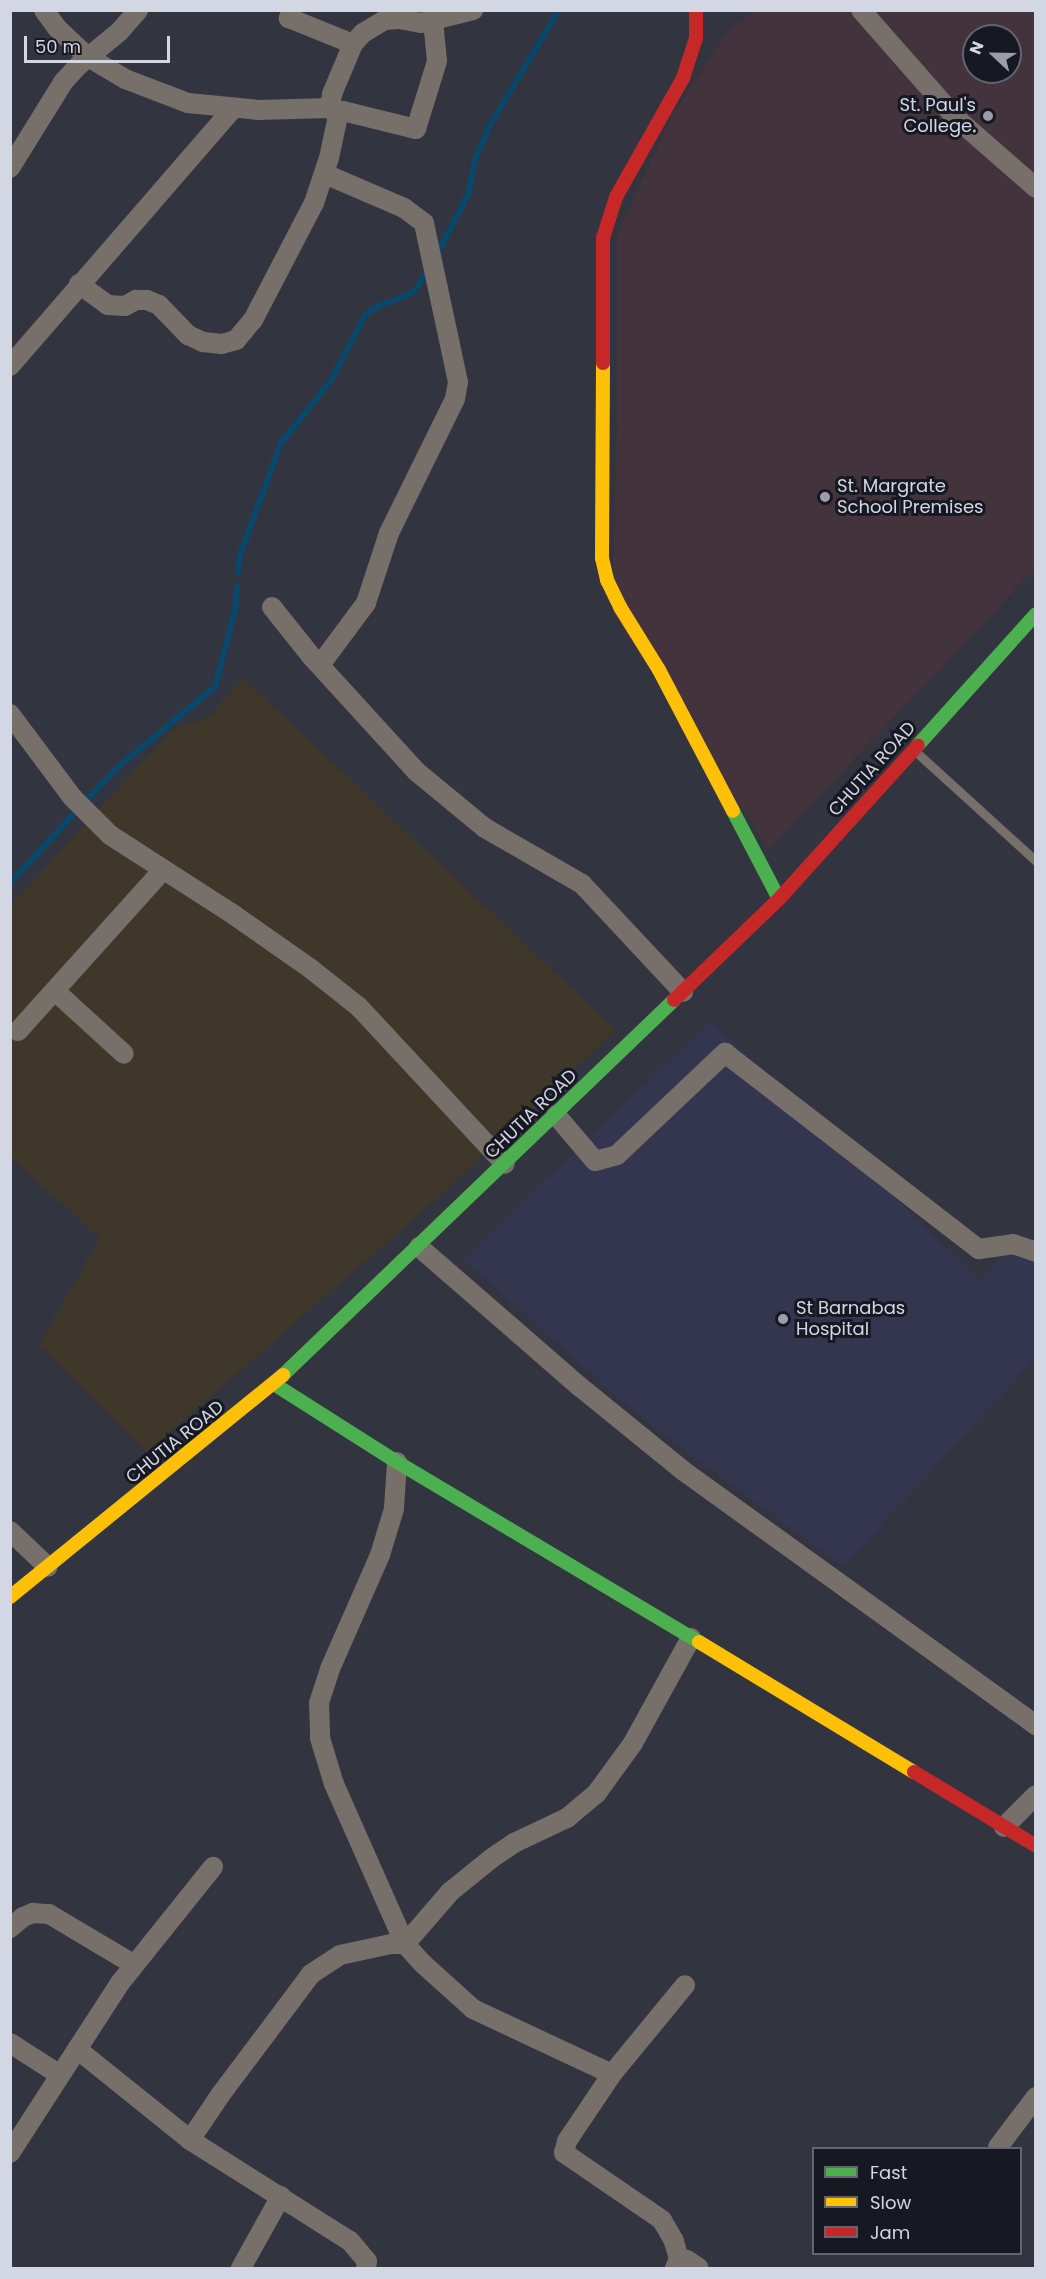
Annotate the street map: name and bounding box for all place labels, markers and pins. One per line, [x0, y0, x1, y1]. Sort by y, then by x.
place label: St. Paul's College. [900, 95, 976, 138]
marker: St. Paul's College. [981, 109, 995, 123]
place label: St. Margrate School Premises [837, 476, 984, 518]
marker: St. Margrate School Premises [818, 490, 832, 504]
place label: St Barnabas Hospital [796, 1298, 905, 1340]
marker: St Barnabas Hospital [774, 1310, 792, 1328]

